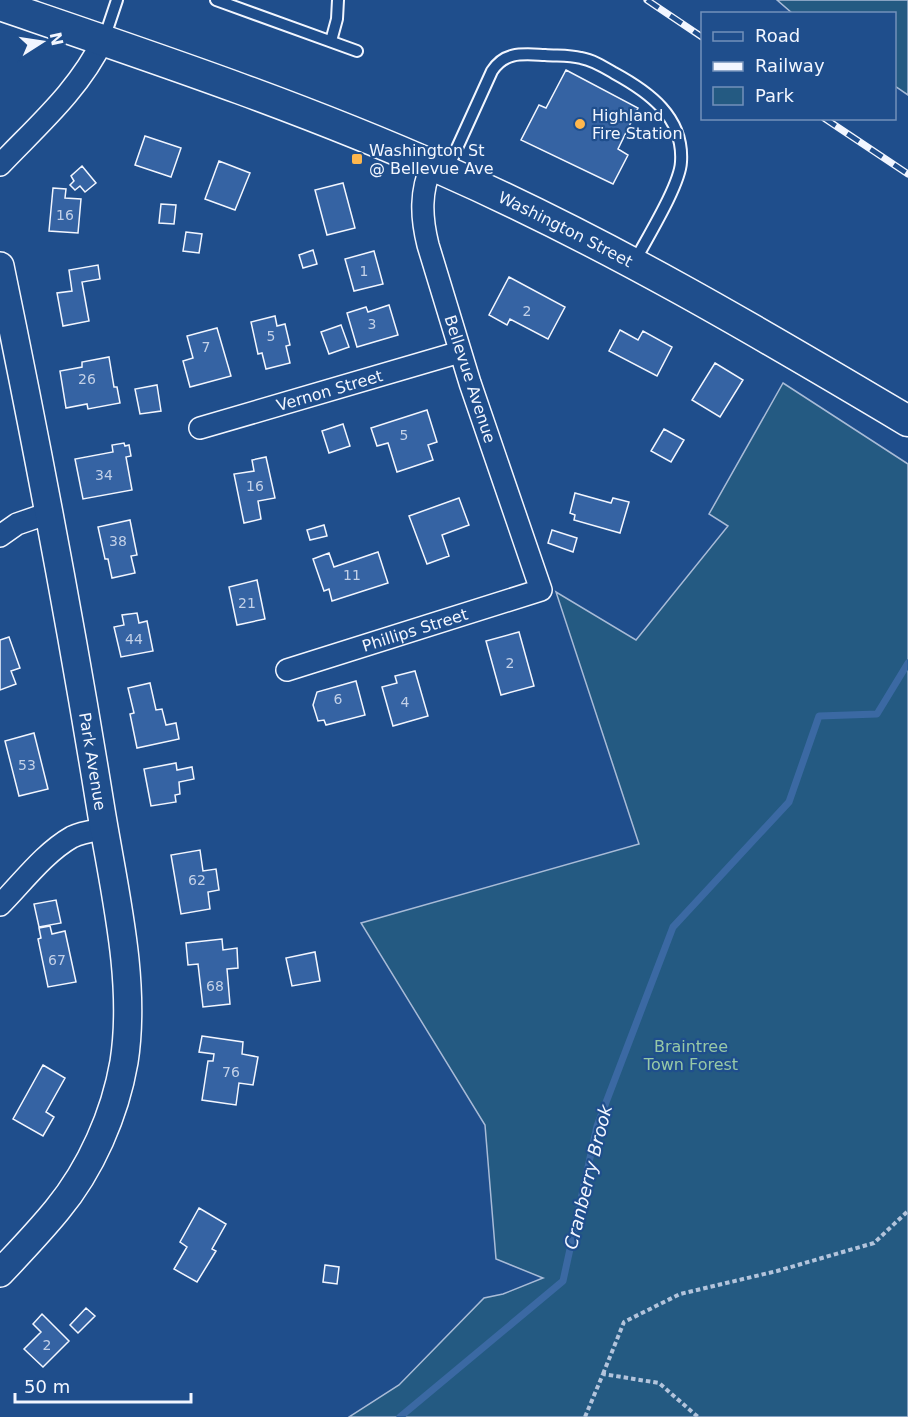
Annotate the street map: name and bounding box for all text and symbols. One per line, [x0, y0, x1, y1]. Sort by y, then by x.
north arrow [12, 12, 72, 72]
legend [701, 12, 896, 120]
text: Road [755, 25, 800, 46]
text: N [45, 30, 67, 48]
text: Railway [755, 55, 825, 76]
text: Park [755, 85, 794, 106]
place label: Highland Fire Station [592, 106, 683, 143]
marker: Highland Fire Station [573, 117, 587, 131]
place label: Washington St @ Bellevue Ave [369, 141, 494, 178]
marker: Washington St @ Bellevue Ave [350, 152, 364, 166]
street label: Washington Street [496, 187, 636, 271]
house number: 16 [56, 207, 74, 223]
house number: 1 [360, 263, 368, 279]
house number: 2 [523, 303, 531, 319]
street label: Bellevue Avenue [440, 313, 500, 445]
house number: 3 [368, 316, 376, 332]
house number: 5 [267, 328, 275, 344]
house number: 7 [202, 339, 210, 355]
street label: Vernon Street [274, 366, 385, 415]
house number: 26 [78, 371, 96, 387]
house number: 5 [400, 427, 408, 443]
house number: 34 [95, 467, 113, 483]
house number: 16 [246, 478, 264, 494]
house number: 38 [109, 533, 127, 549]
house number: 11 [343, 567, 361, 583]
house number: 21 [238, 595, 256, 611]
street label: Phillips Street [360, 604, 470, 655]
house number: 44 [125, 631, 143, 647]
house number: 2 [506, 655, 514, 671]
house number: 6 [334, 691, 343, 707]
house number: 4 [401, 694, 410, 710]
street label: Park Avenue [75, 711, 110, 812]
house number: 53 [18, 757, 36, 773]
house number: 62 [188, 872, 206, 888]
house number: 67 [48, 952, 66, 968]
house number: 68 [206, 978, 224, 994]
park label: Braintree Town Forest [643, 1037, 738, 1074]
house number: 76 [222, 1064, 240, 1080]
water label: Cranberry Brook [560, 1101, 617, 1251]
house number: 2 [43, 1337, 51, 1353]
scale bar [15, 1366, 190, 1404]
text: 50 m [24, 1376, 70, 1397]

